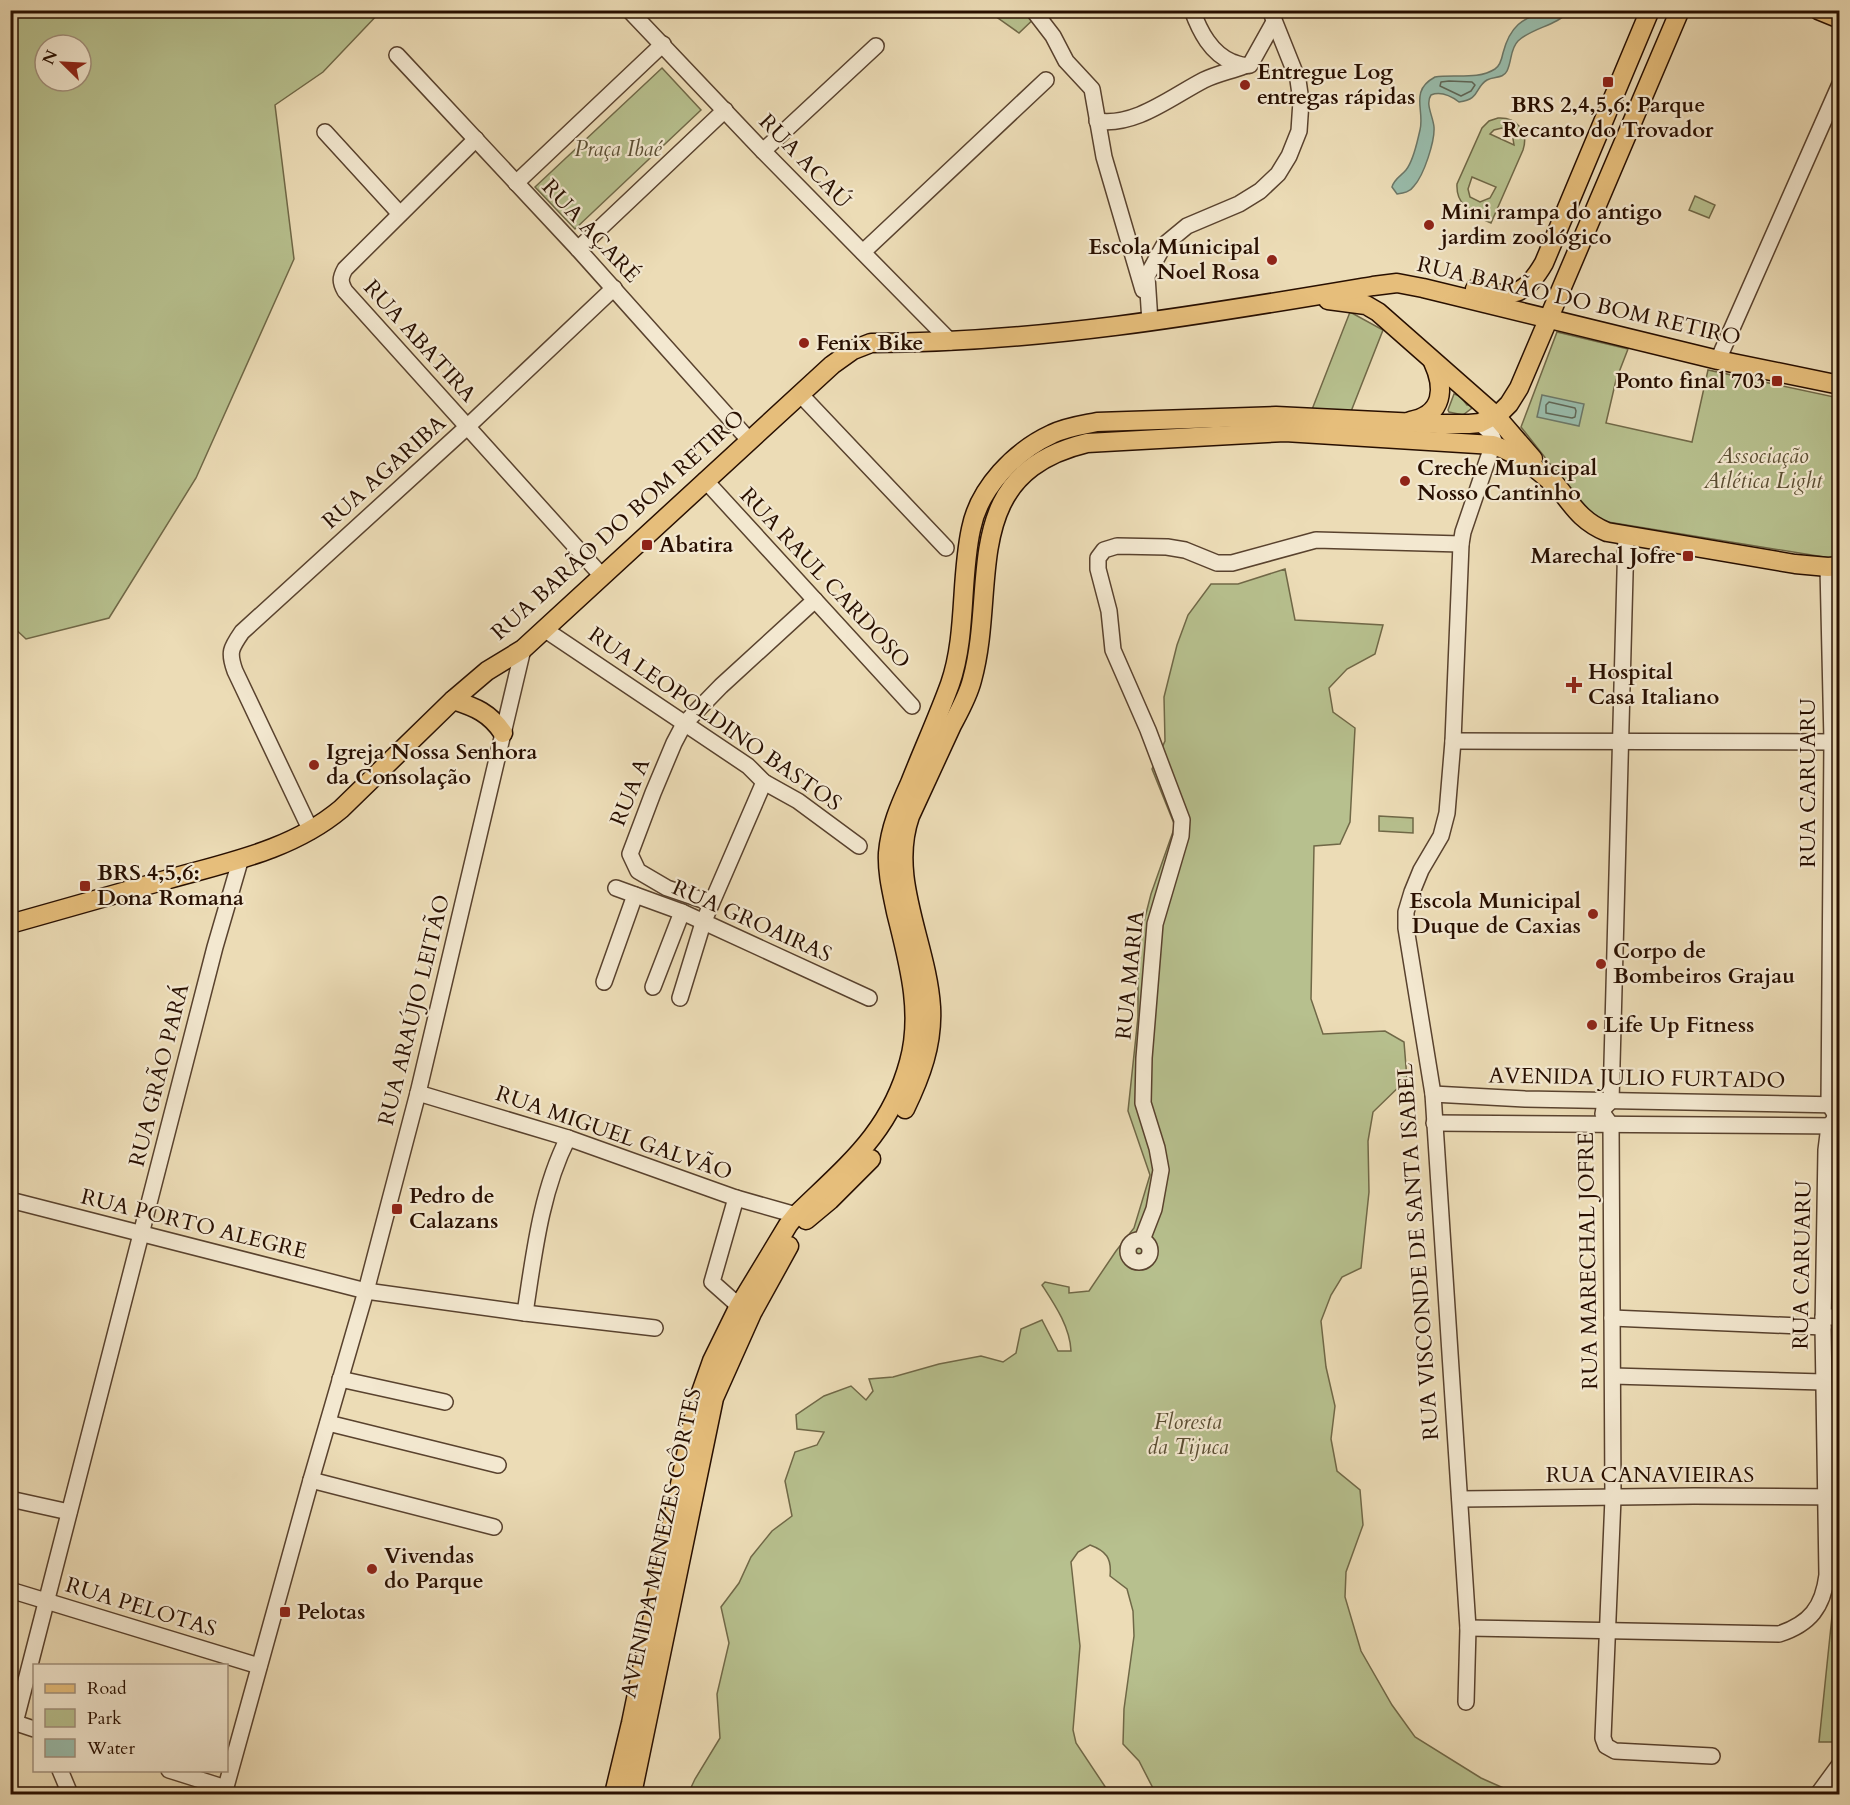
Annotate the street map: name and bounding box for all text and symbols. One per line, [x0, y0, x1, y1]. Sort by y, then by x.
north arrow [33, 33, 93, 93]
text: N [37, 46, 63, 68]
place label: Entregue Log entregas rápidas [1257, 57, 1415, 112]
marker: BRS 2,4,5,6: Parque Recanto do Trovador [1601, 75, 1615, 89]
marker: Entregue Log entregas rápidas [1238, 78, 1252, 92]
place label: BRS 2,4,5,6: Parque Recanto do Trovador [1502, 90, 1714, 145]
street label: RUA ACAÚ [752, 107, 858, 215]
park label: Praça Ibaé [574, 134, 663, 164]
street label: RUA AÇARÉ [535, 173, 647, 289]
place label: Mini rampa do antigo jardim zoológico [1438, 197, 1662, 252]
marker: Mini rampa do antigo jardim zoológico [1422, 218, 1436, 232]
place label: Escola Municipal Noel Rosa [1088, 232, 1261, 287]
street label: RUA BARÃO DO BOM RETIRO [1414, 249, 1744, 353]
marker: Escola Municipal Noel Rosa [1265, 253, 1279, 267]
street label: RUA ABATIRA [357, 273, 483, 409]
place label: Fenix Bike [816, 328, 924, 358]
marker: Fenix Bike [797, 336, 811, 350]
place label: Ponto final 703 [1615, 366, 1765, 396]
marker: Ponto final 703 [1770, 374, 1784, 388]
street label: RUA BARÃO DO BOM RETIRO [485, 403, 751, 647]
street label: RUA AGARIBA [316, 408, 453, 536]
park label: Associação Atlética Light [1703, 441, 1823, 496]
place label: Creche Municipal Nosso Cantinho [1417, 453, 1598, 508]
marker: Creche Municipal Nosso Cantinho [1398, 474, 1412, 488]
street label: RUA RAUL CARDOSO [733, 481, 917, 675]
place label: Abatira [659, 530, 734, 560]
marker: Abatira [640, 538, 654, 552]
place label: Marechal Jofre [1531, 541, 1676, 571]
marker: Marechal Jofre [1681, 549, 1695, 563]
street label: RUA LEOPOLDINO BASTOS [582, 620, 848, 818]
place label: Hospital Casa Italiano [1588, 657, 1720, 712]
marker: Hospital Casa Italiano [1565, 676, 1583, 694]
street label: RUA CARUARU [1793, 698, 1823, 868]
place label: Igreja Nossa Senhora da Consolação [326, 737, 537, 792]
street label: RUA A [603, 753, 657, 830]
marker: Igreja Nossa Senhora da Consolação [307, 758, 321, 772]
place label: BRS 4,5,6: Dona Romana [97, 858, 244, 913]
street label: RUA GROAIRAS [668, 872, 836, 970]
marker: BRS 4,5,6: Dona Romana [78, 879, 92, 893]
place label: Escola Municipal Duque de Caxias [1409, 886, 1582, 941]
street label: RUA ARAÚJO LEITÃO [371, 891, 457, 1129]
marker: Escola Municipal Duque de Caxias [1586, 907, 1600, 921]
street label: RUA MARIA [1108, 909, 1152, 1041]
place label: Corpo de Bombeiros Grajau [1613, 936, 1795, 991]
marker: Corpo de Bombeiros Grajau [1594, 957, 1608, 971]
street label: RUA GRÃO PARÁ [122, 980, 196, 1170]
place label: Life Up Fitness [1604, 1010, 1754, 1040]
marker: Life Up Fitness [1585, 1018, 1599, 1032]
street label: AVENIDA JULIO FURTADO [1488, 1060, 1786, 1096]
street label: RUA VISCONDE DE SANTA ISABEL [1390, 1062, 1446, 1442]
street label: RUA MIGUEL GALVÃO [492, 1078, 736, 1188]
street label: RUA MARECHAL JOFRE [1571, 1132, 1605, 1390]
street label: RUA CARUARU [1786, 1180, 1818, 1350]
street label: RUA PORTO ALEGRE [78, 1181, 310, 1267]
place label: Pedro de Calazans [409, 1181, 498, 1236]
marker: Pedro de Calazans [390, 1202, 404, 1216]
street label: AVENIDA MENEZES CÔRTES [614, 1385, 708, 1701]
park label: Floresta da Tijuca [1147, 1407, 1229, 1462]
street label: RUA CANAVIEIRAS [1546, 1460, 1754, 1490]
place label: Vivendas do Parque [384, 1541, 484, 1596]
marker: Vivendas do Parque [365, 1562, 379, 1576]
street label: RUA PELOTAS [62, 1570, 220, 1644]
place label: Pelotas [297, 1597, 365, 1627]
marker: Pelotas [278, 1605, 292, 1619]
legend [33, 1664, 228, 1772]
text: Road [87, 1676, 127, 1701]
text: Park [87, 1706, 122, 1731]
text: Water [86, 1736, 136, 1761]

